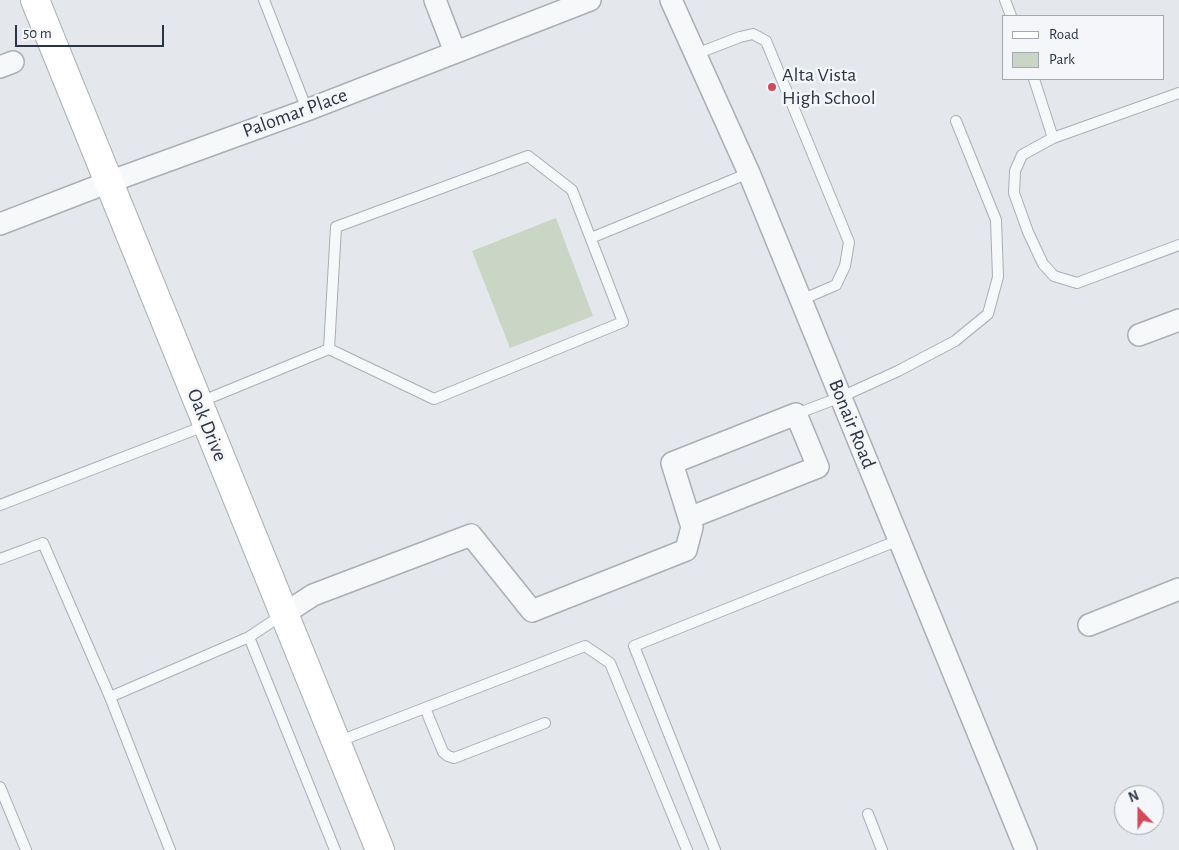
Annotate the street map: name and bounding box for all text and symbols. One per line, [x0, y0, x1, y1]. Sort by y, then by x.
scale bar [18, 15, 166, 47]
legend [1002, 15, 1164, 80]
text: 50 m [23, 26, 52, 41]
text: Road [1049, 27, 1079, 42]
text: Park [1049, 52, 1075, 67]
place label: Alta Vista High School [782, 63, 876, 110]
marker: Alta Vista High School [766, 81, 778, 93]
street label: Palomar Place [239, 83, 351, 143]
street label: Bonair Road [823, 376, 881, 472]
street label: Oak Drive [182, 385, 232, 465]
north arrow [1114, 785, 1164, 835]
text: N [1127, 789, 1141, 805]

